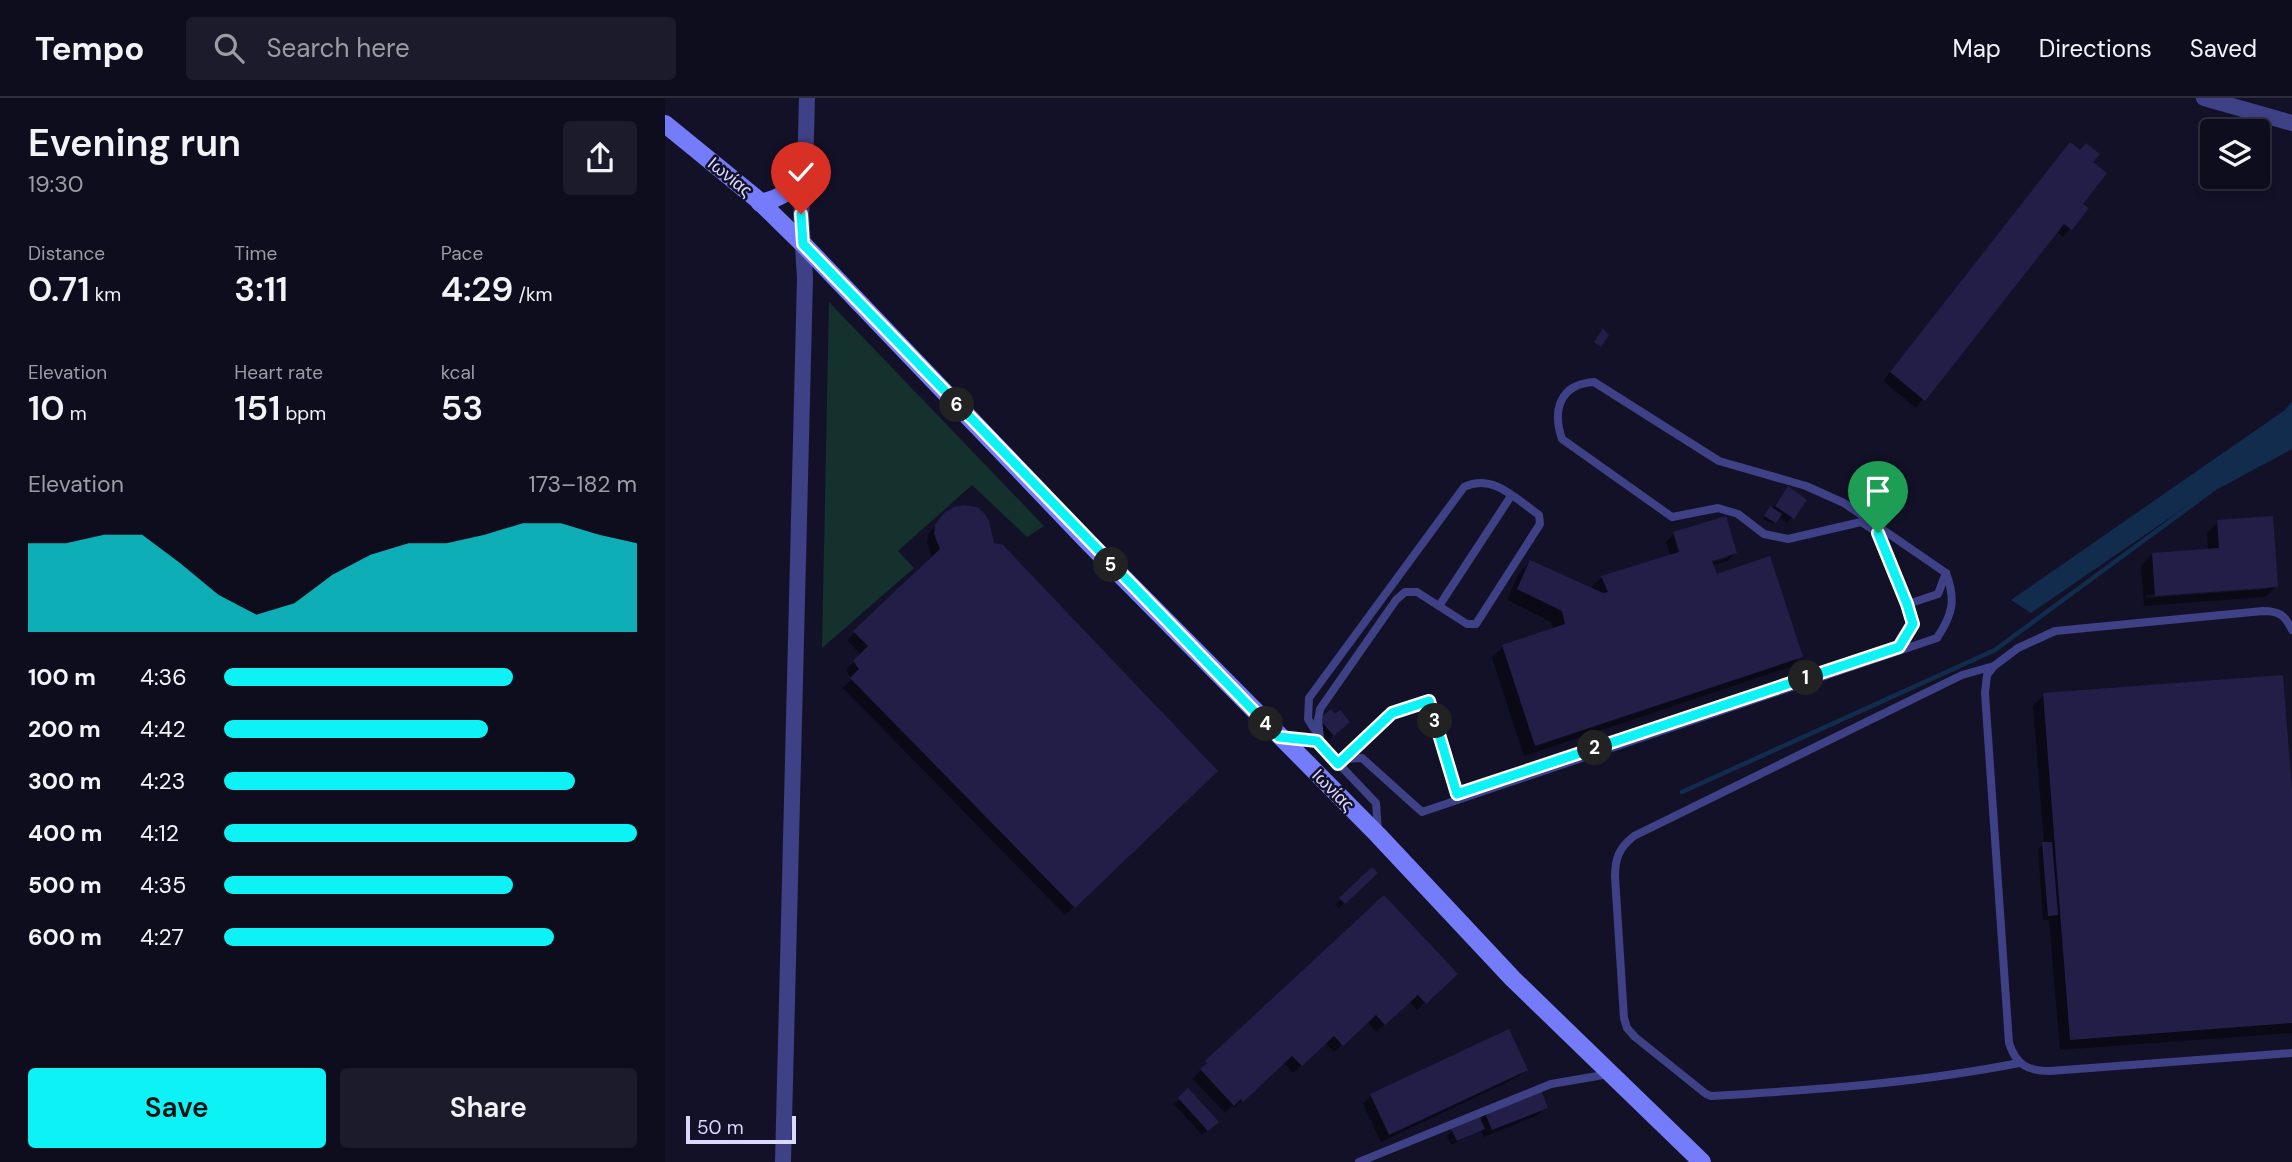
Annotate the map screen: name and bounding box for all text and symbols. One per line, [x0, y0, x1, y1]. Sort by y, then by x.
search box [186, 17, 676, 80]
text: Tempo [35, 27, 144, 70]
icon: search [210, 29, 248, 67]
text: Search here [266, 31, 410, 65]
text: Map [1953, 33, 2001, 64]
text: Directions [2039, 33, 2152, 64]
text: Saved [2190, 33, 2257, 64]
text: Evening run [28, 118, 241, 168]
map controls [2200, 119, 2270, 189]
button: layers [2200, 119, 2270, 189]
button: share [563, 121, 637, 195]
pin [771, 142, 831, 214]
street label: Ιωνίας [703, 152, 758, 203]
icon: check [782, 153, 820, 191]
text: 19:30 [28, 169, 84, 199]
text: Distance [28, 241, 105, 266]
text: Time [234, 241, 277, 266]
text: Pace [441, 241, 483, 266]
text: 0.71 [28, 266, 90, 312]
text: 3:11 [234, 266, 288, 312]
text: 4:29 [441, 266, 514, 312]
text: km [90, 282, 121, 307]
text: /km [514, 282, 553, 307]
text: Elevation [28, 360, 107, 385]
text: Heart rate [234, 360, 323, 385]
text: kcal [441, 360, 475, 385]
text: 10 [28, 385, 65, 431]
text: 151 [234, 385, 280, 431]
text: 53 [441, 385, 483, 431]
pin: 6 [939, 388, 975, 422]
text: 6 [950, 392, 963, 417]
text: m [65, 401, 87, 426]
text: bpm [280, 401, 326, 426]
pin [1848, 461, 1908, 533]
text: Elevation [28, 469, 124, 499]
text: 173–182 m [529, 469, 637, 499]
icon: arrive [1859, 472, 1897, 510]
pin: 5 [1093, 547, 1129, 582]
text: 5 [1105, 552, 1116, 577]
pin: 1 [1789, 660, 1823, 696]
text: 100 m [28, 662, 96, 692]
text: 4:36 [140, 662, 187, 692]
text: 1 [1802, 665, 1809, 690]
pin: 3 [1417, 704, 1453, 738]
pin: 4 [1249, 706, 1283, 742]
text: 3 [1429, 708, 1440, 733]
text: 4 [1259, 711, 1272, 736]
text: 200 m [28, 714, 101, 744]
text: 4:42 [140, 714, 186, 744]
pin: 2 [1577, 730, 1613, 766]
text: 2 [1589, 735, 1600, 760]
street label: Ιωνίας [1306, 763, 1360, 817]
text: 300 m [28, 766, 101, 796]
text: 4:23 [140, 766, 185, 796]
text: 400 m [28, 818, 102, 848]
text: 4:12 [140, 818, 179, 848]
text: 500 m [28, 870, 102, 900]
text: 4:35 [140, 870, 186, 900]
text: 600 m [28, 922, 102, 952]
text: 4:27 [140, 922, 184, 952]
button: Save [28, 1068, 326, 1148]
button: Share [340, 1068, 637, 1148]
scale bar [686, 1113, 796, 1145]
text: 50 m [697, 1115, 744, 1140]

